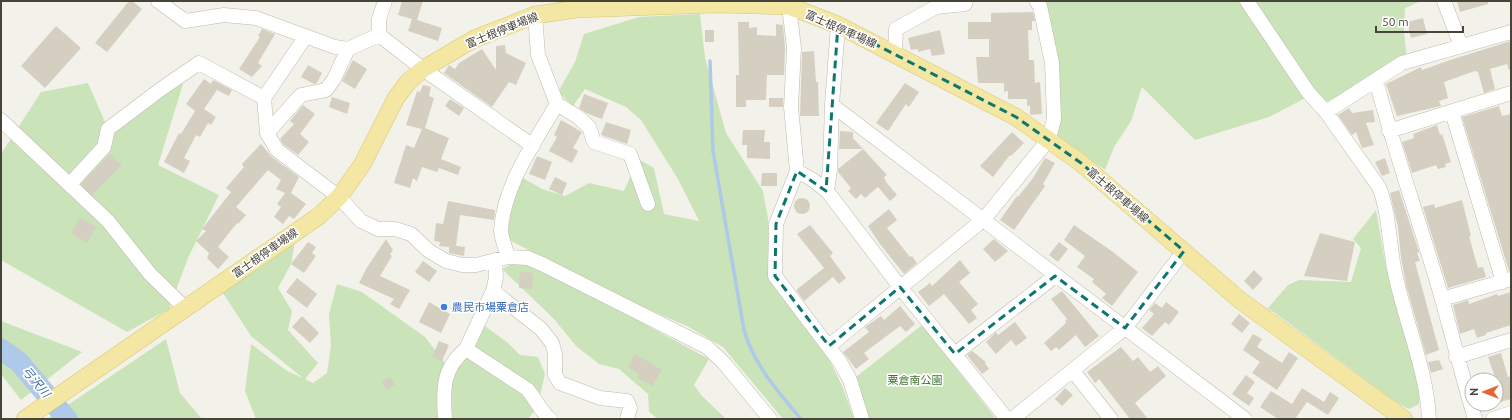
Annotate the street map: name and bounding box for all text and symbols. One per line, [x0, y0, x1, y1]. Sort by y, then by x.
street label: 富士根停車場線 [803, 8, 879, 50]
scale bar [1376, 8, 1463, 34]
street label: 富士根停車場線 [464, 10, 540, 50]
text: 50 m [1382, 15, 1409, 28]
street label: 富士根停車場線 [1085, 165, 1151, 225]
street label: 富士根停車場線 [230, 226, 300, 280]
place label: 農民市場粟倉店 [452, 301, 529, 313]
marker: 農民市場粟倉店 [439, 302, 449, 312]
water label: 弓沢川 [20, 364, 54, 401]
north arrow [1464, 372, 1504, 412]
park label: 粟倉南公園 [888, 374, 943, 386]
text: N [1468, 388, 1480, 396]

